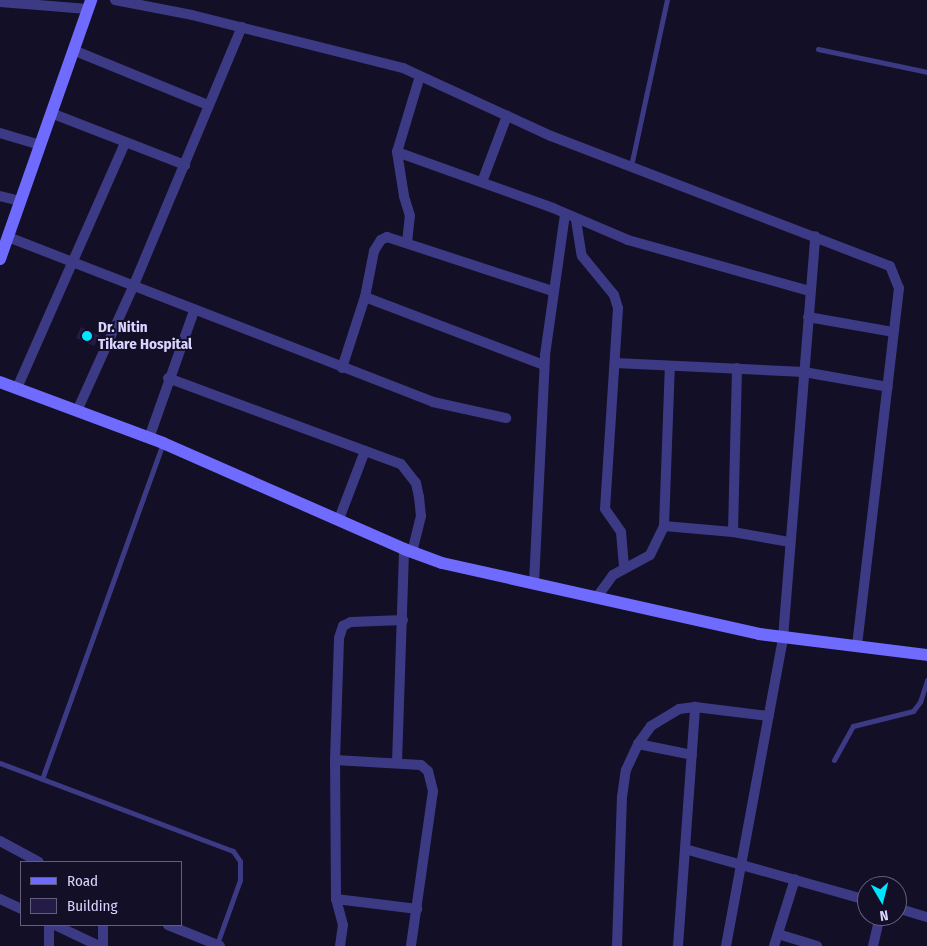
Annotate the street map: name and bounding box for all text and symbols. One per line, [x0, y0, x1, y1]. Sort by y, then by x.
place label: Dr. Nitin Tikare Hospital [98, 318, 192, 353]
marker: Dr. Nitin Tikare Hospital [80, 329, 94, 343]
legend [20, 861, 182, 926]
text: Road [67, 872, 98, 890]
north arrow [857, 876, 907, 926]
text: Building [67, 897, 118, 915]
text: N [879, 906, 889, 924]

